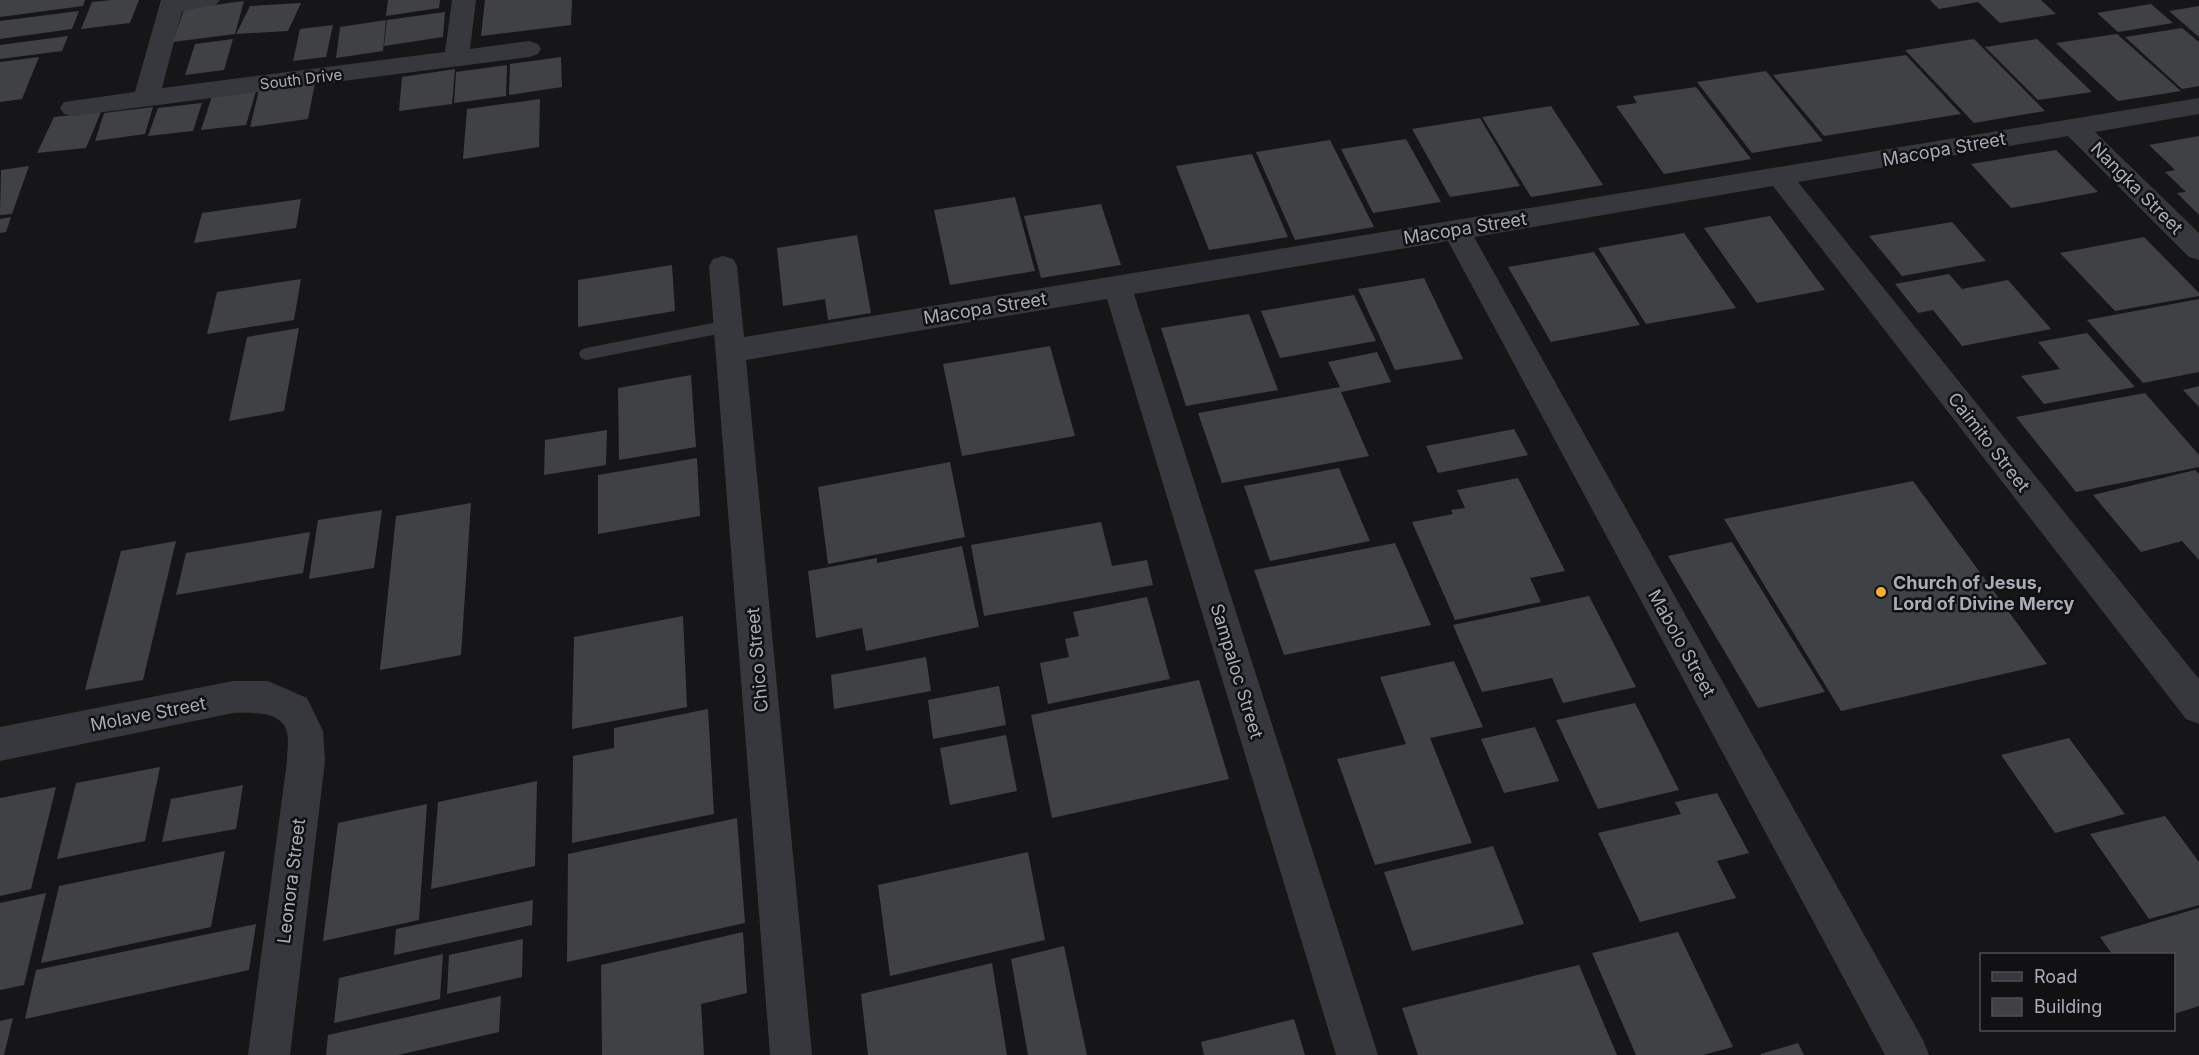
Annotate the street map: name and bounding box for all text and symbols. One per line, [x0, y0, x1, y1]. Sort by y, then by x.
street label: South Drive [259, 65, 343, 93]
street label: Macopa Street [1881, 128, 2007, 170]
street label: Nangka Street [2087, 138, 2187, 238]
street label: Macopa Street [1402, 208, 1528, 248]
street label: Macopa Street [922, 288, 1048, 328]
street label: Caimito Street [1944, 388, 2034, 496]
place label: Church of Jesus, Lord of Divine Mercy [1893, 572, 2075, 614]
marker: Church of Jesus, Lord of Divine Mercy [1874, 585, 1888, 599]
street label: Mabolo Street [1644, 586, 1720, 700]
street label: Sampaloc Street [1206, 601, 1268, 741]
street label: Chico Street [742, 607, 772, 713]
street label: Molave Street [88, 692, 208, 736]
street label: Leonora Street [273, 817, 309, 945]
legend [1980, 953, 2175, 1031]
text: Road [2034, 966, 2077, 987]
text: Building [2034, 996, 2102, 1017]

